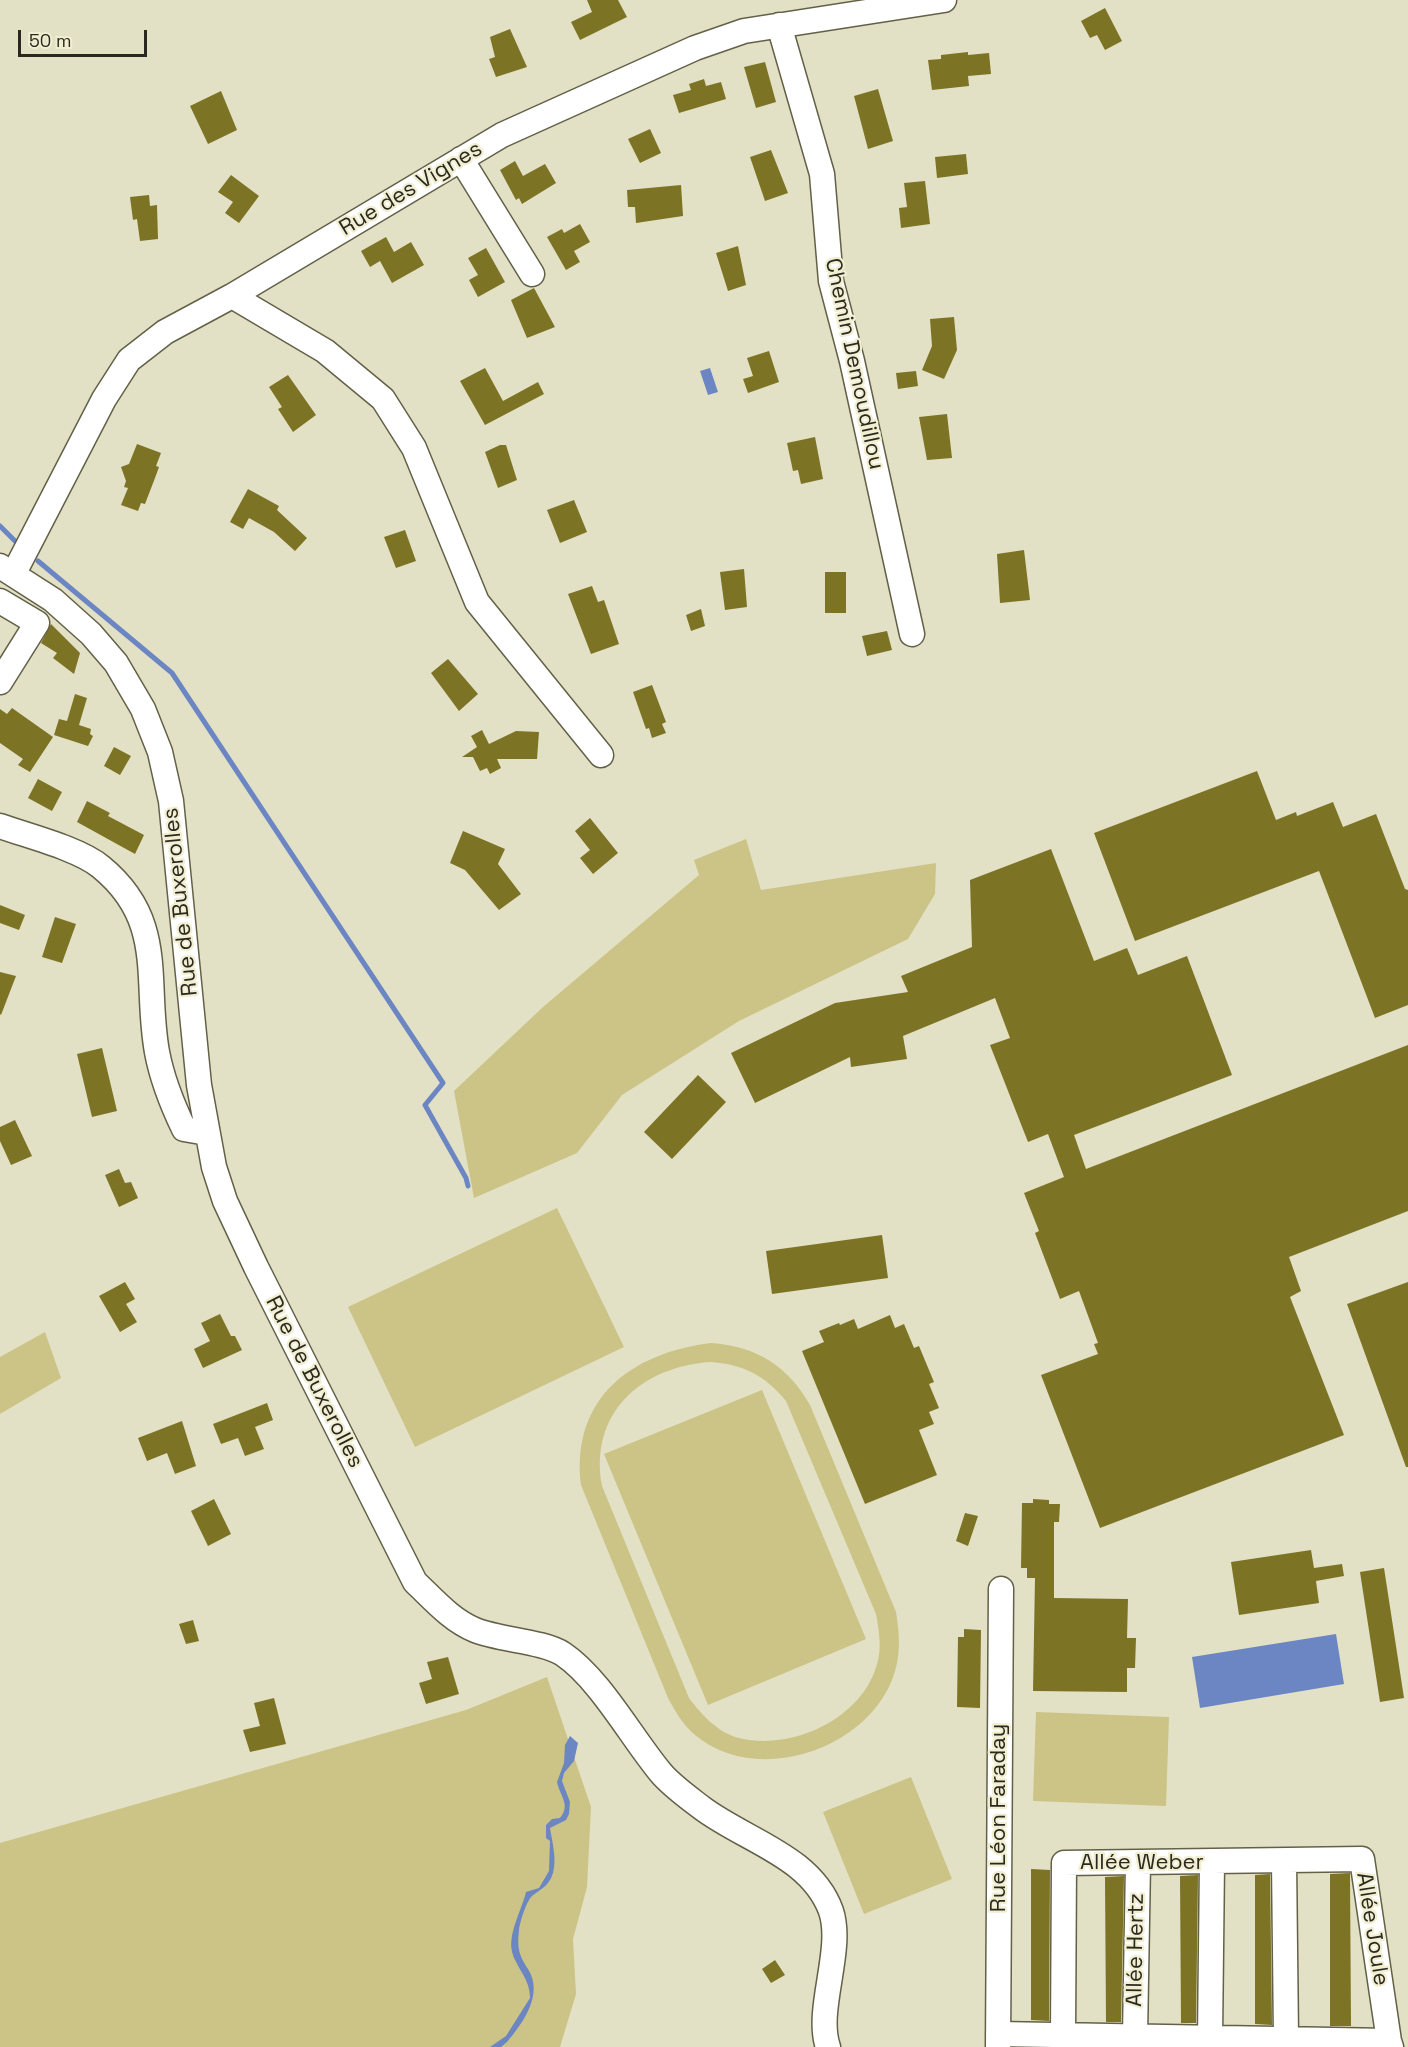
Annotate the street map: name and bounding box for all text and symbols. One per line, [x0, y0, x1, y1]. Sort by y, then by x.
scale bar [21, 18, 150, 56]
text: 50 m [29, 29, 71, 52]
street label: Rue des Vignes [335, 136, 487, 242]
street label: Chemin Demoudillou [819, 256, 889, 472]
street label: Rue de Buxerolles [158, 807, 204, 997]
street label: Rue de Buxerolles [259, 1292, 369, 1472]
street label: Rue Léon Faraday [986, 1724, 1012, 1912]
street label: Allée Weber [1080, 1850, 1204, 1876]
street label: Allée Joule [1350, 1870, 1394, 1988]
street label: Allée Hertz [1122, 1893, 1150, 2007]

